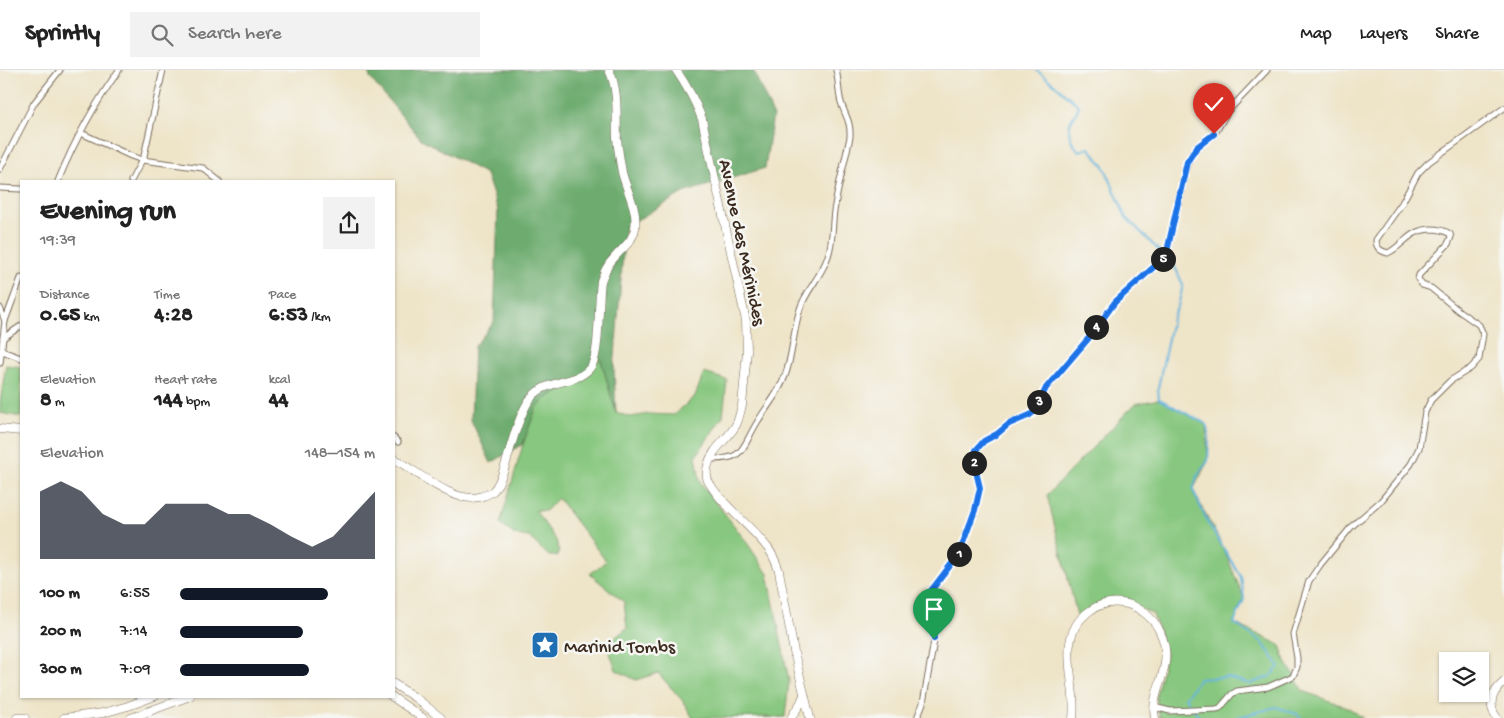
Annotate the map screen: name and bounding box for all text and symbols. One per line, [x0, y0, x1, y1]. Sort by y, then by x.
search box [130, 12, 480, 57]
text: Sprintly [25, 20, 100, 49]
icon: search [148, 21, 176, 49]
text: Search here [188, 23, 282, 46]
text: Map [1300, 24, 1332, 45]
text: Layers [1360, 24, 1407, 45]
text: Share [1435, 24, 1479, 45]
pin [1193, 83, 1235, 134]
icon: check [1200, 90, 1228, 118]
street label: Avenue des Mérinides [712, 158, 770, 329]
text: Evening run [40, 196, 176, 229]
button: share [323, 197, 375, 249]
text: 19:39 [40, 232, 76, 251]
pin: 5 [1150, 246, 1176, 272]
text: 5 [1160, 251, 1167, 268]
text: Distance [40, 287, 89, 304]
text: Time [154, 287, 180, 304]
text: Pace [269, 287, 296, 304]
text: 0.65 [40, 304, 80, 329]
text: 4:28 [154, 304, 193, 329]
text: 6:53 [269, 304, 308, 329]
text: km [80, 309, 100, 326]
text: /km [308, 309, 331, 326]
pin: 4 [1084, 314, 1108, 340]
text: 4 [1093, 319, 1100, 336]
text: Elevation [40, 372, 96, 389]
text: Heart rate [154, 372, 217, 389]
text: kcal [269, 372, 291, 389]
text: 8 [40, 389, 52, 414]
text: 144 [154, 389, 183, 414]
text: 44 [269, 389, 289, 414]
pin: 3 [1026, 390, 1052, 414]
text: m [52, 394, 65, 411]
text: bpm [183, 394, 210, 411]
text: 3 [1036, 394, 1043, 411]
text: Elevation [40, 445, 104, 464]
text: 148–154 m [305, 445, 375, 464]
pin: 2 [962, 450, 986, 476]
text: 2 [971, 455, 978, 472]
pin: 1 [946, 542, 972, 566]
text: 1 [957, 546, 962, 563]
text: 100 m [40, 585, 80, 604]
text: 6:55 [120, 585, 150, 604]
pin [913, 588, 955, 639]
icon: arrive [920, 595, 948, 623]
text: 200 m [40, 623, 81, 642]
text: 7:14 [120, 623, 147, 642]
place icon: Marinid Tombs [530, 630, 560, 660]
place label: Marinid Tombs [564, 637, 676, 660]
map controls [1439, 652, 1489, 702]
button: layers [1439, 652, 1489, 702]
text: 300 m [40, 661, 82, 680]
text: 7:09 [120, 661, 150, 680]

